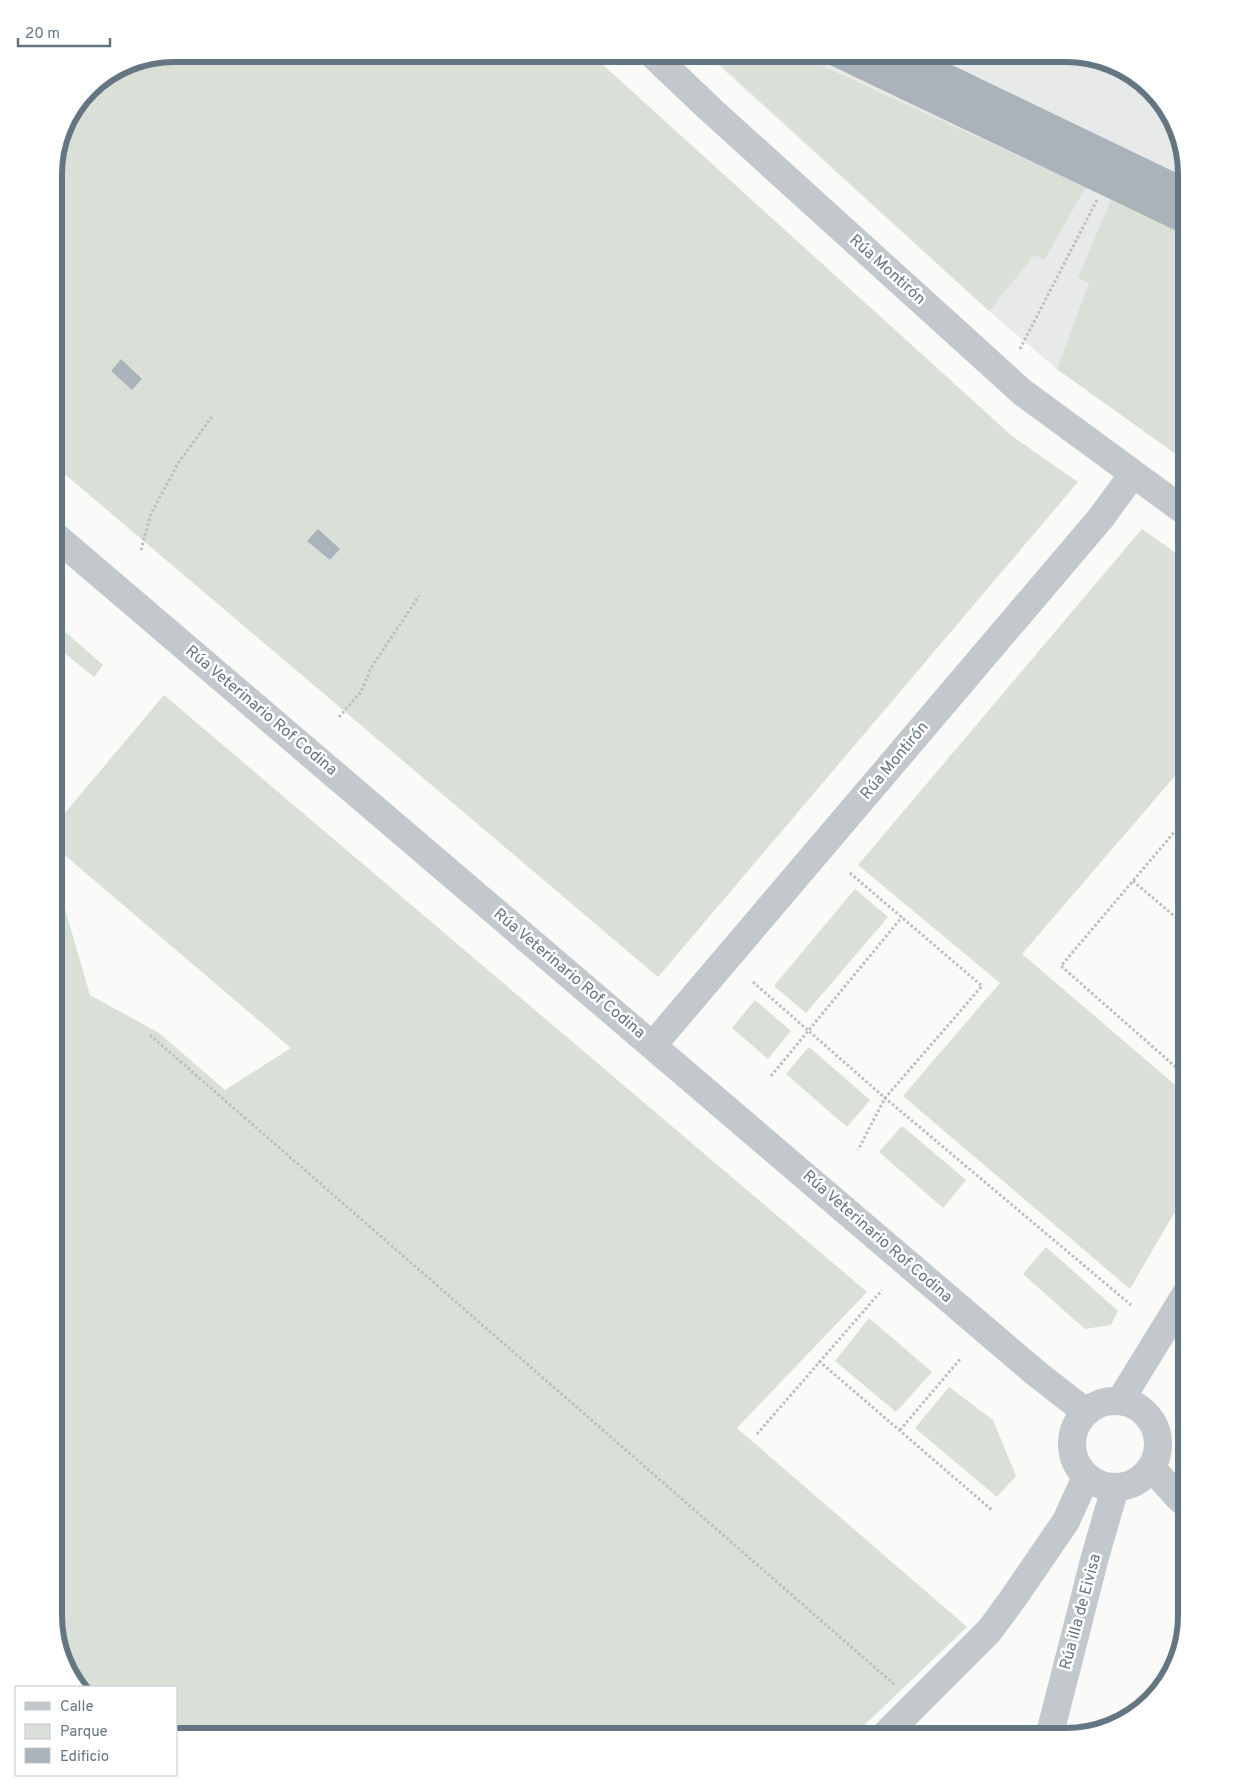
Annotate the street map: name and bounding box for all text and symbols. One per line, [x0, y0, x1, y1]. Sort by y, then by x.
scale bar [18, 15, 110, 47]
text: 20 m [25, 25, 60, 44]
street label: Rúa Montirón [845, 231, 929, 309]
street label: Rúa Veterinario Rof Codina [181, 642, 341, 780]
street label: Rúa Montirón [857, 718, 933, 804]
street label: Rúa Veterinario Rof Codina [489, 905, 649, 1043]
street label: Rúa Veterinario Rof Codina [798, 1166, 956, 1308]
street label: Rúa illa de Eivisa [1056, 1552, 1106, 1672]
legend [15, 1686, 178, 1776]
text: Calle [60, 1698, 94, 1717]
text: Parque [60, 1723, 108, 1742]
text: Edificio [60, 1748, 109, 1767]

